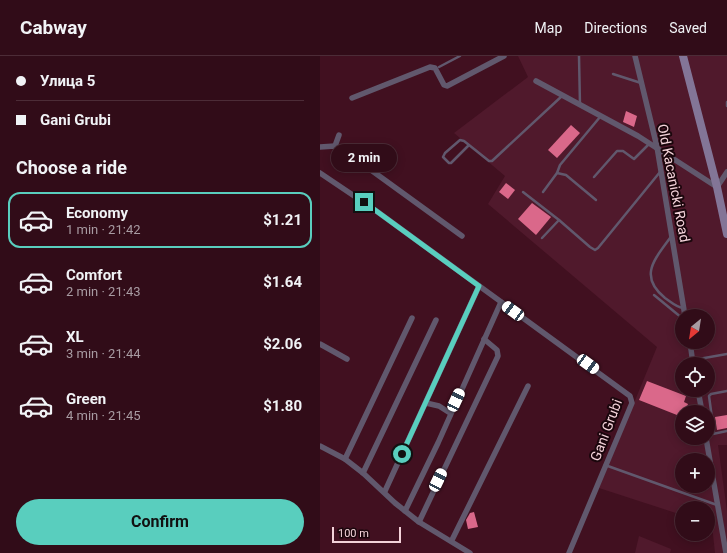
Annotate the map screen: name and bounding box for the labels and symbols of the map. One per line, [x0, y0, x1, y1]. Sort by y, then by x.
street label: Old Kacanicki Road [655, 122, 693, 244]
callout: 2 min [331, 144, 397, 172]
route end [355, 193, 373, 211]
car [500, 299, 526, 323]
north arrow [675, 309, 715, 349]
car [575, 352, 601, 376]
car [445, 387, 467, 413]
street label: Gani Grubi [587, 397, 625, 463]
route start [393, 445, 411, 463]
car [427, 467, 449, 493]
scale bar [332, 525, 401, 544]

